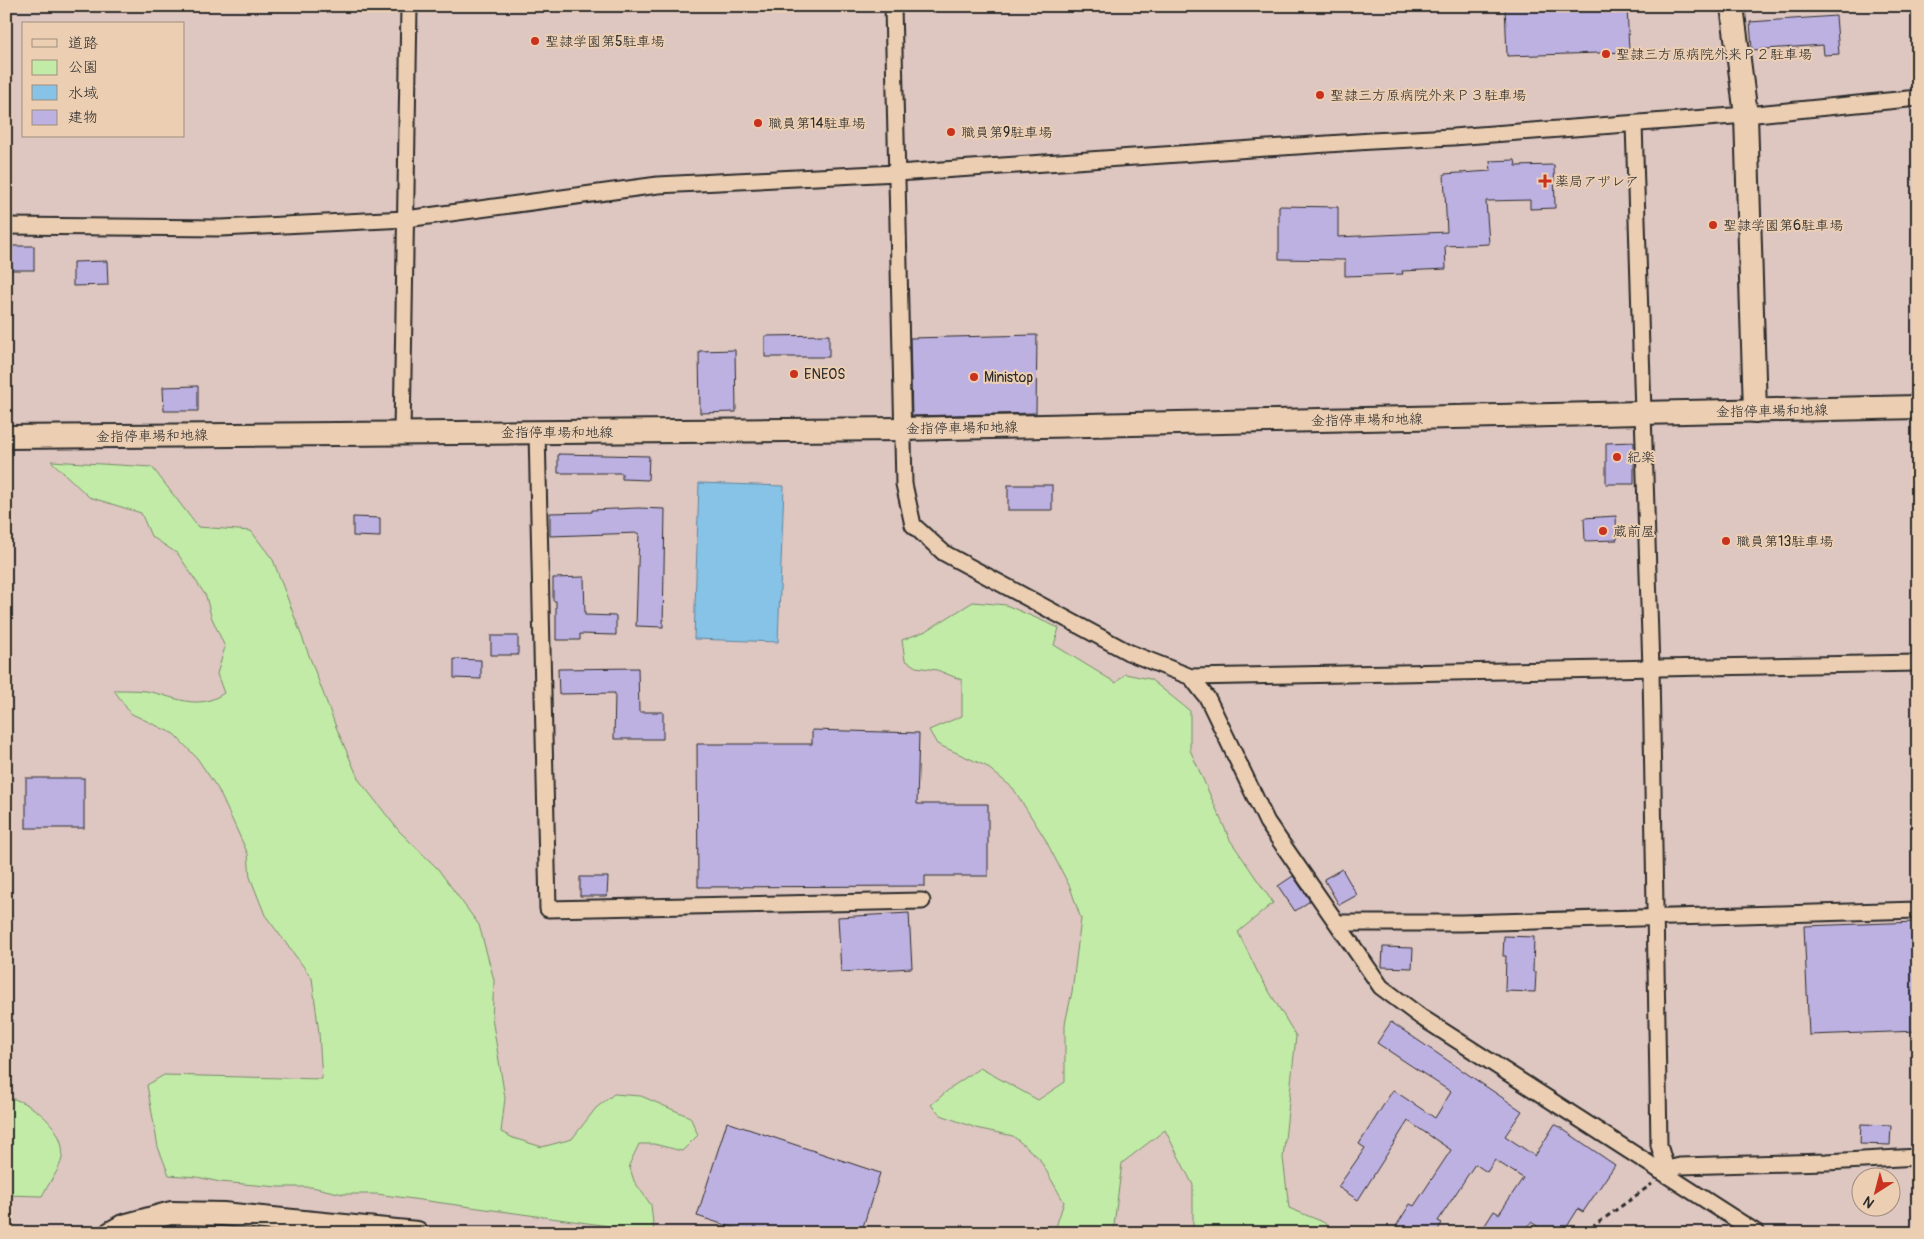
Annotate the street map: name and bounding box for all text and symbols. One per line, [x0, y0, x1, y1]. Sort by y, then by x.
legend [22, 22, 185, 138]
place label: 聖隷学園第5駐車場 [545, 33, 665, 50]
text: 道路 [68, 34, 98, 53]
marker: 聖隷学園第5駐車場 [529, 35, 541, 47]
place label: 聖隷三方原病院外来Ｐ２駐車場 [1616, 46, 1812, 63]
marker: 聖隷三方原病院外来Ｐ２駐車場 [1600, 48, 1612, 60]
text: 公園 [68, 58, 98, 77]
text: 水域 [68, 84, 98, 103]
place label: 聖隷三方原病院外来Ｐ３駐車場 [1330, 87, 1526, 104]
marker: 聖隷三方原病院外来Ｐ３駐車場 [1314, 89, 1326, 101]
text: 建物 [68, 108, 98, 127]
place label: 職員第14駐車場 [768, 115, 866, 132]
marker: 職員第14駐車場 [752, 117, 764, 129]
place label: 職員第9駐車場 [961, 124, 1052, 141]
marker: 職員第9駐車場 [945, 126, 957, 138]
place label: 薬局アザレア [1555, 173, 1639, 190]
marker: 薬局アザレア [1539, 175, 1551, 187]
place label: 聖隷学園第6駐車場 [1723, 217, 1843, 234]
marker: 聖隷学園第6駐車場 [1707, 219, 1719, 231]
place label: ENEOS [804, 366, 845, 383]
marker: ENEOS [788, 368, 800, 380]
place label: Ministop [984, 369, 1033, 386]
marker: Ministop [968, 371, 980, 383]
street label: 金指停車場和地線 [1716, 402, 1828, 420]
street label: 金指停車場和地線 [1311, 411, 1423, 429]
street label: 金指停車場和地線 [906, 419, 1018, 437]
street label: 金指停車場和地線 [501, 424, 613, 441]
street label: 金指停車場和地線 [96, 427, 208, 445]
place label: 紀楽 [1627, 449, 1655, 466]
marker: 紀楽 [1611, 451, 1623, 463]
place label: 蔵前屋 [1613, 523, 1655, 540]
marker: 蔵前屋 [1597, 525, 1609, 537]
place label: 職員第13駐車場 [1736, 533, 1833, 550]
marker: 職員第13駐車場 [1720, 535, 1732, 547]
north arrow [1852, 1166, 1902, 1216]
text: N [1860, 1192, 1877, 1212]

